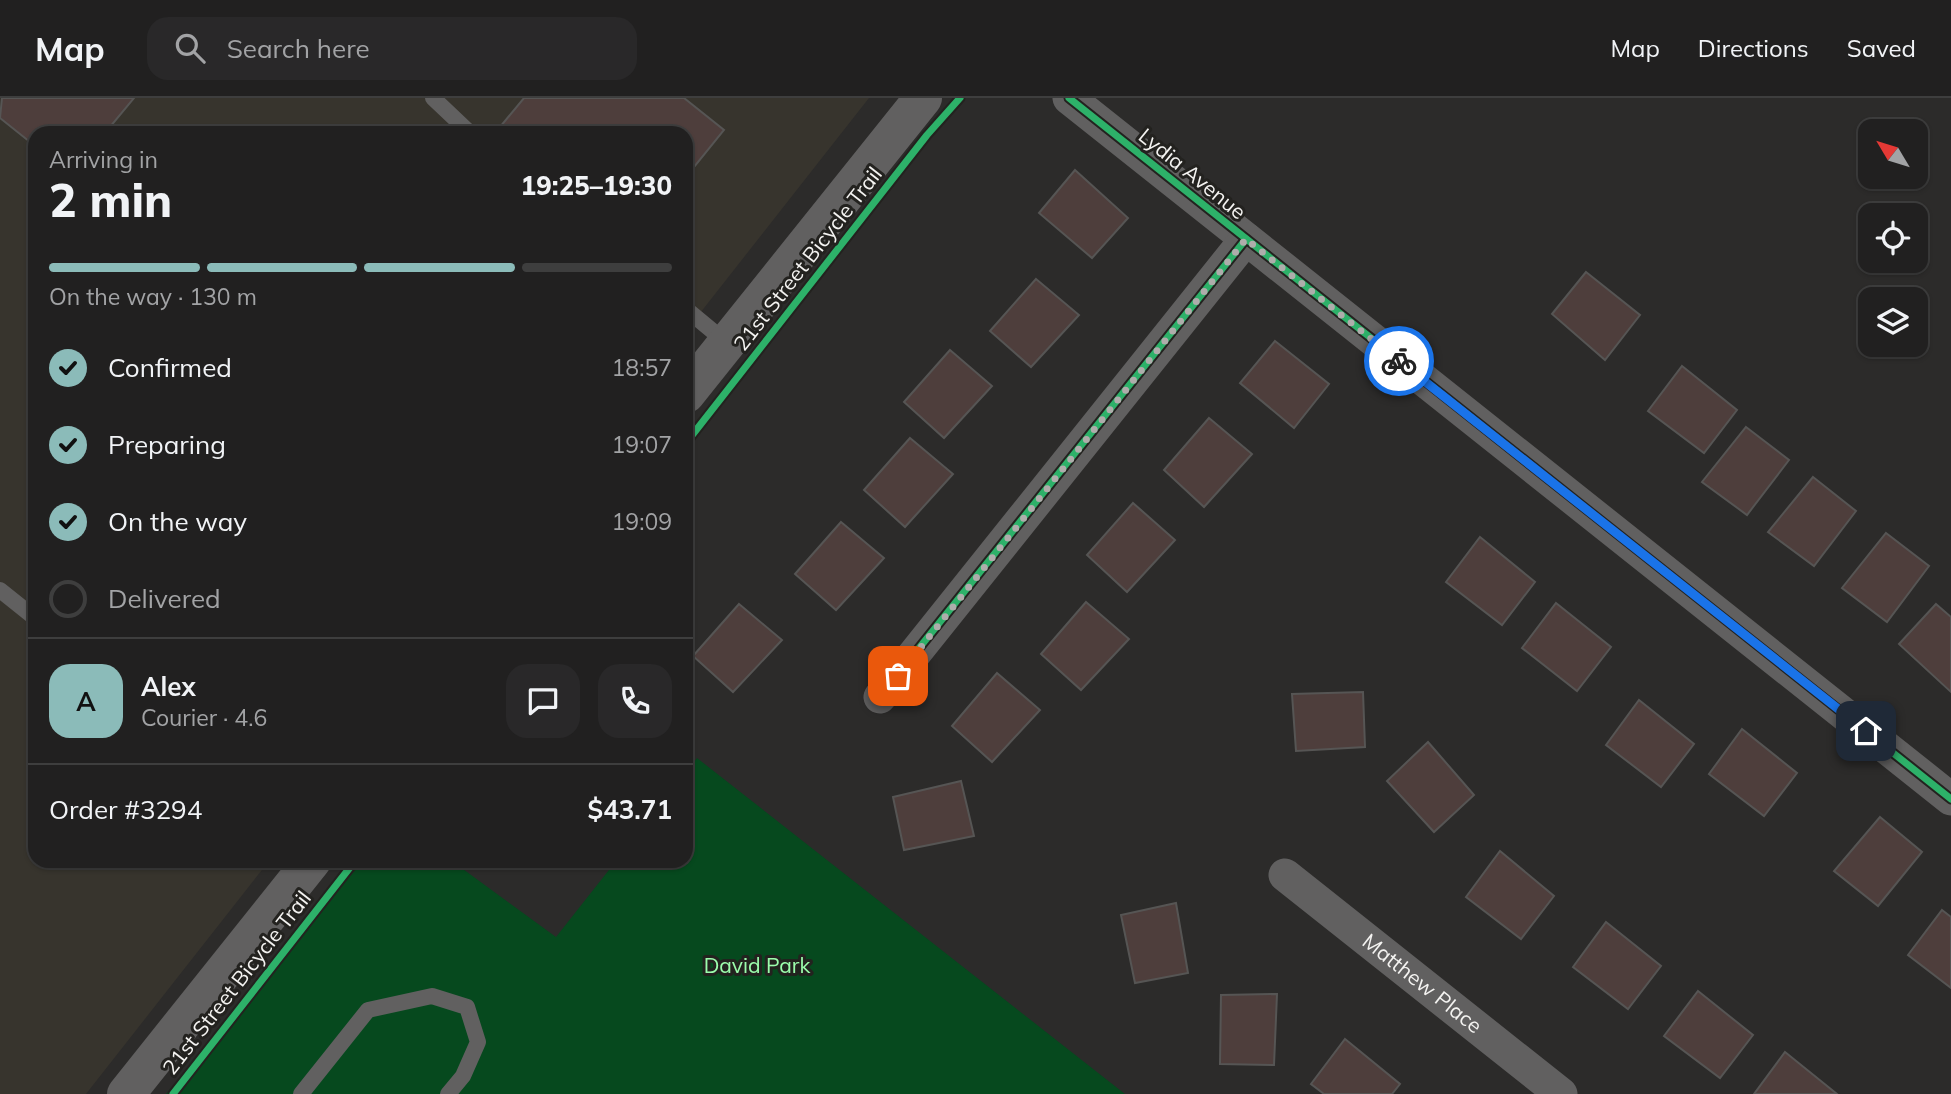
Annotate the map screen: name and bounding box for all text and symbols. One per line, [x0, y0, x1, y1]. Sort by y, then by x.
search box [147, 17, 637, 80]
text: Map [35, 28, 105, 69]
icon: search [171, 29, 209, 67]
text: Search here [227, 32, 370, 65]
text: Map [1610, 33, 1660, 63]
text: Directions [1698, 33, 1809, 63]
text: Saved [1847, 33, 1916, 63]
north arrow [1858, 119, 1928, 189]
map controls [1858, 119, 1928, 357]
street label: Lydia Avenue [1134, 122, 1251, 224]
text: Arriving in [49, 145, 158, 174]
street label: 21st Street Bicycle Trail [727, 161, 887, 355]
text: 19:25–19:30 [521, 169, 672, 202]
text: 2 min [49, 171, 172, 229]
button: locate [1858, 203, 1928, 273]
text: On the way · 130 m [49, 282, 257, 311]
button: layers [1858, 287, 1928, 357]
courier [1364, 326, 1434, 396]
icon: bike [1380, 342, 1418, 380]
icon: check [49, 349, 87, 387]
text: Confirmed [108, 351, 232, 384]
text: 18:57 [612, 353, 672, 382]
icon: check [49, 426, 87, 464]
text: Preparing [108, 428, 226, 461]
text: 19:07 [612, 430, 672, 459]
icon: check [49, 503, 87, 541]
text: On the way [108, 505, 247, 538]
text: 19:09 [612, 507, 672, 536]
text: Delivered [108, 582, 221, 615]
pin [868, 646, 928, 706]
icon: bag [879, 657, 917, 695]
button: chat [506, 664, 580, 738]
button: phone [598, 664, 672, 738]
text: Alex [141, 670, 196, 703]
text: A [76, 685, 96, 718]
pin [1836, 701, 1896, 761]
text: Courier · 4.6 [141, 703, 267, 732]
icon: home [1847, 712, 1885, 750]
text: Order #3294 [49, 793, 202, 826]
text: $43.71 [588, 793, 672, 826]
street label: 21st Street Bicycle Trail [156, 885, 316, 1079]
street label: Matthew Place [1358, 928, 1488, 1038]
park label: David Park [704, 952, 810, 978]

